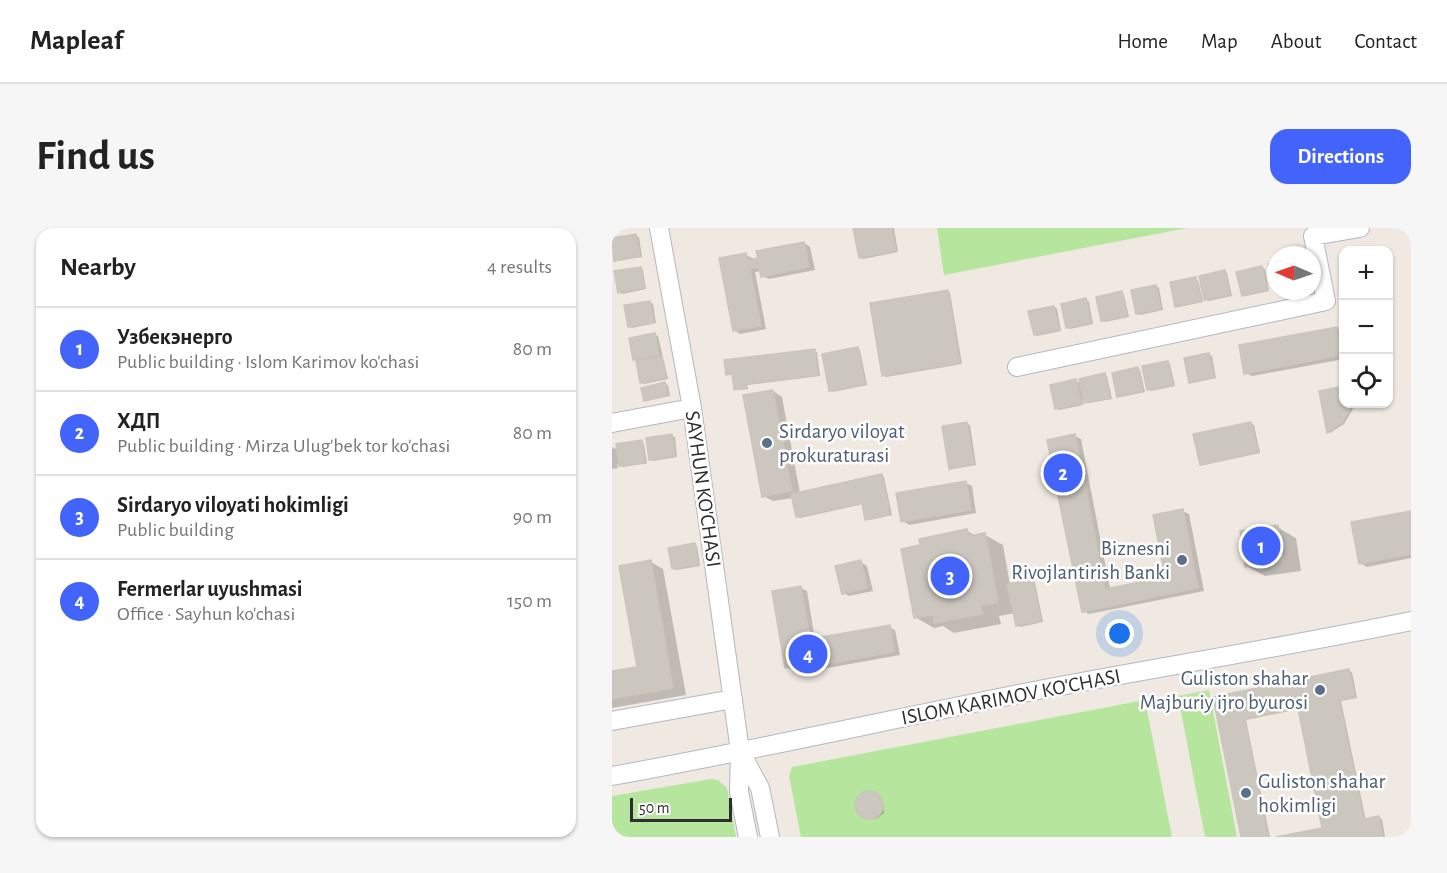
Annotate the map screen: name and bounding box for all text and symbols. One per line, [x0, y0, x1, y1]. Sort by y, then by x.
text: Mapleaf [30, 27, 123, 55]
text: Home [1117, 31, 1168, 52]
text: Map [1201, 31, 1238, 52]
text: About [1271, 31, 1321, 52]
text: Contact [1354, 31, 1417, 52]
button: Directions [1270, 129, 1411, 184]
text: Find us [36, 135, 155, 177]
north arrow [1267, 246, 1321, 300]
map controls [1339, 246, 1393, 408]
button: + [1339, 246, 1393, 300]
text: Nearby [60, 254, 136, 280]
text: 4 results [487, 257, 552, 277]
button: − [1339, 300, 1393, 354]
text: Узбекэнерго [117, 326, 233, 348]
text: 1 [76, 339, 83, 359]
text: 80 m [513, 339, 552, 359]
text: Public building · Islom Karimov ko'chasi [117, 352, 419, 372]
button: locate [1339, 354, 1393, 408]
street label: SAYHUN KO'CHASI [682, 409, 724, 569]
text: ХДП [117, 410, 161, 432]
place label: Sirdaryo viloyat prokuraturasi [779, 421, 905, 466]
text: 2 [75, 423, 84, 443]
text: 80 m [513, 423, 552, 443]
text: Public building · Mirza Ulug'bek tor ko'chasi [117, 436, 450, 456]
marker: Sirdaryo viloyat prokuraturasi [760, 436, 774, 450]
pin: 2 [1044, 450, 1082, 496]
text: Sirdaryo viloyati hokimligi [117, 494, 349, 516]
text: 3 [75, 507, 84, 527]
text: 90 m [513, 507, 552, 527]
text: Public building [117, 520, 234, 540]
pin: 1 [1242, 524, 1280, 568]
place label: Biznesni Rivojlantirish Banki [1011, 538, 1170, 583]
marker: Biznesni Rivojlantirish Banki [1175, 553, 1189, 567]
pin: 3 [930, 554, 970, 598]
text: Fermerlar uyushmasi [117, 578, 303, 600]
text: 4 [74, 591, 85, 611]
text: 150 m [507, 591, 552, 611]
text: Office · Sayhun ko'chasi [117, 604, 295, 624]
your location [1105, 619, 1134, 648]
pin: 4 [788, 632, 828, 676]
street label: ISLOM KARIMOV KO'CHASI [900, 665, 1122, 729]
place label: Guliston shahar Majburiy ijro byurosi [1140, 668, 1308, 713]
marker: Guliston shahar Majburiy ijro byurosi [1313, 683, 1327, 697]
place label: Guliston shahar hokimligi [1258, 771, 1386, 816]
marker: Guliston shahar hokimligi [1239, 786, 1253, 800]
scale bar [630, 795, 732, 822]
text: 50 m [639, 800, 670, 816]

